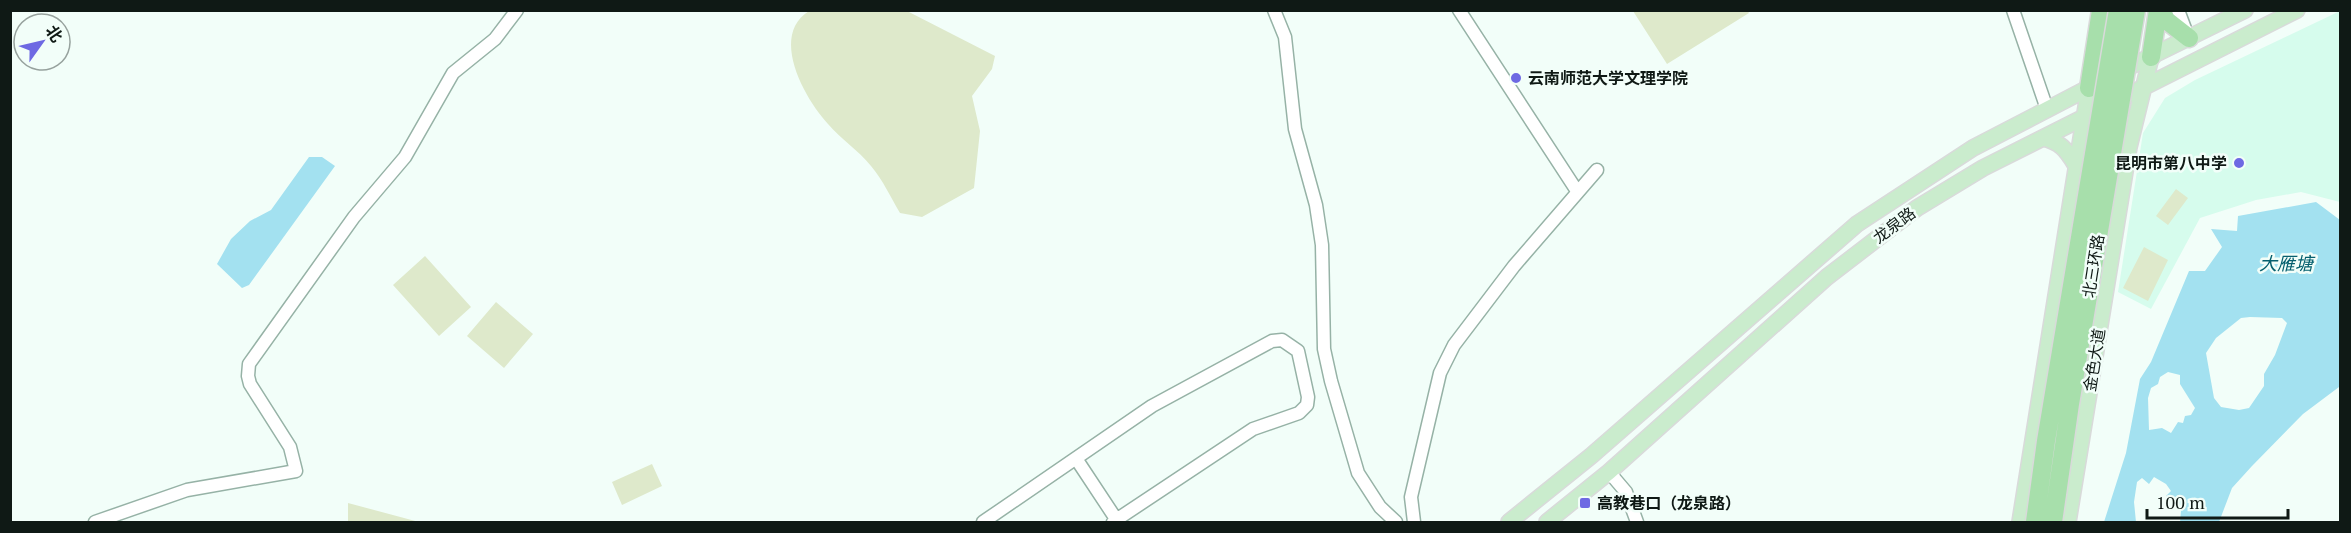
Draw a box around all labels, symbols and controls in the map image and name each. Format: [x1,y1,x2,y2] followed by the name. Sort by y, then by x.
[12,12,72,72] north arrow
[41,21,68,46] text: 北
[1528,67,1688,89] place label: 云南师范大学文理学院
[1509,71,1523,85] marker: 云南师范大学文理学院
[2115,152,2227,174] place label: 昆明市第八中学
[2232,156,2246,170] marker: 昆明市第八中学
[1868,202,1920,248] street label: 龙泉路
[2077,233,2109,299] street label: 北三环路
[2259,251,2316,275] water label: 大雁塘
[2078,327,2110,393] street label: 金色大道
[2147,482,2288,520] scale bar
[2156,490,2205,514] text: 100 m
[1597,492,1741,514] place label: 高教巷口（龙泉路）
[1578,496,1592,510] marker: 高教巷口（龙泉路）

